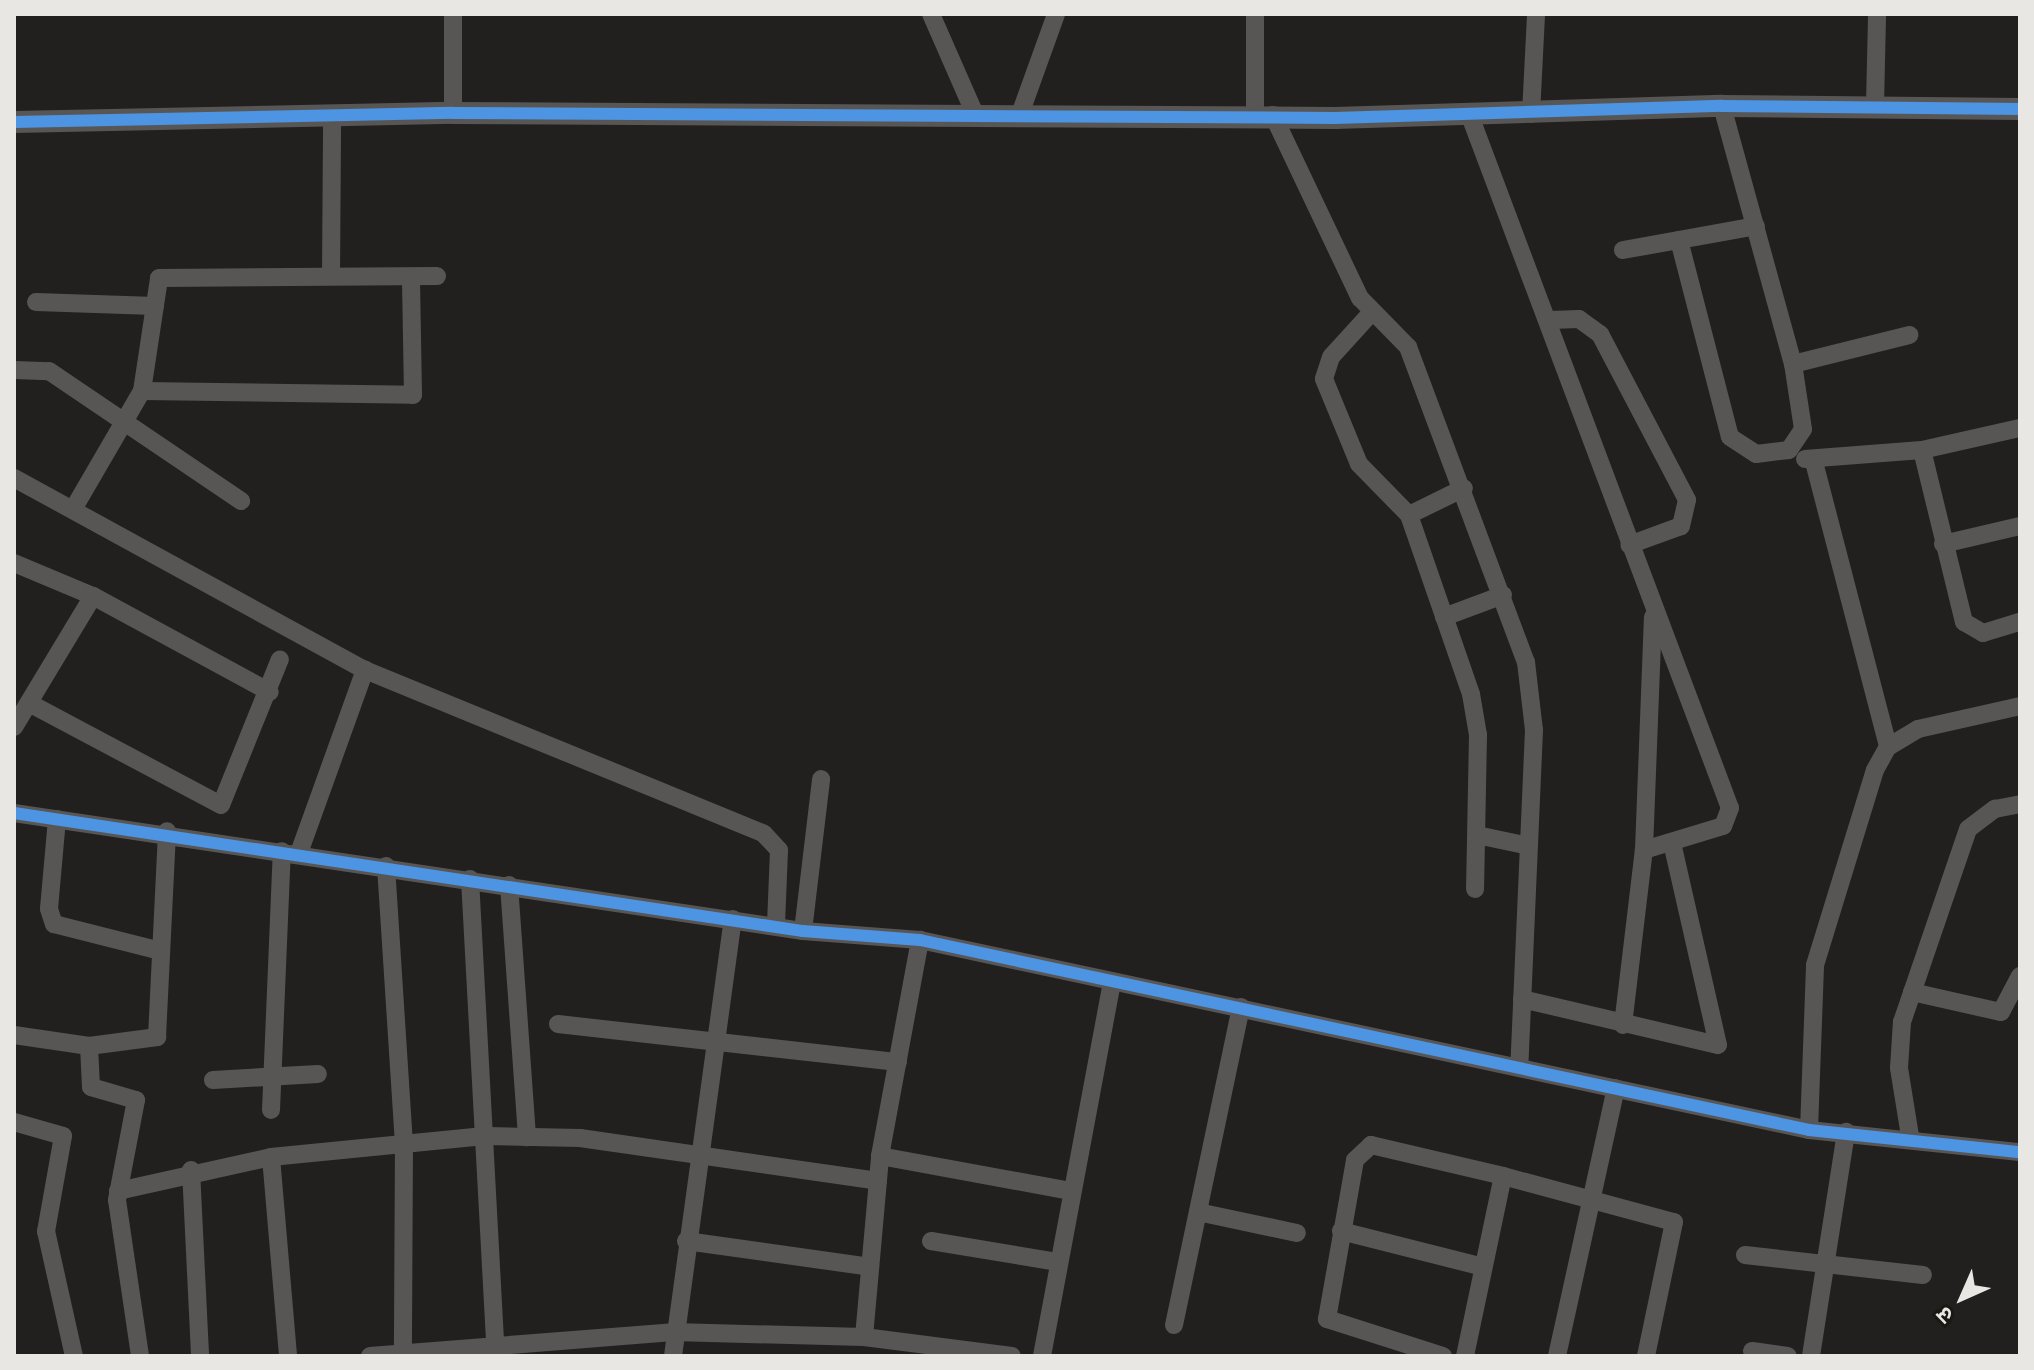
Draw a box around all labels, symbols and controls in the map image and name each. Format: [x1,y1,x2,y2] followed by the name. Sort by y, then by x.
[1922,1258,2002,1338] north arrow
[1931,1301,1959,1329] text: उ

